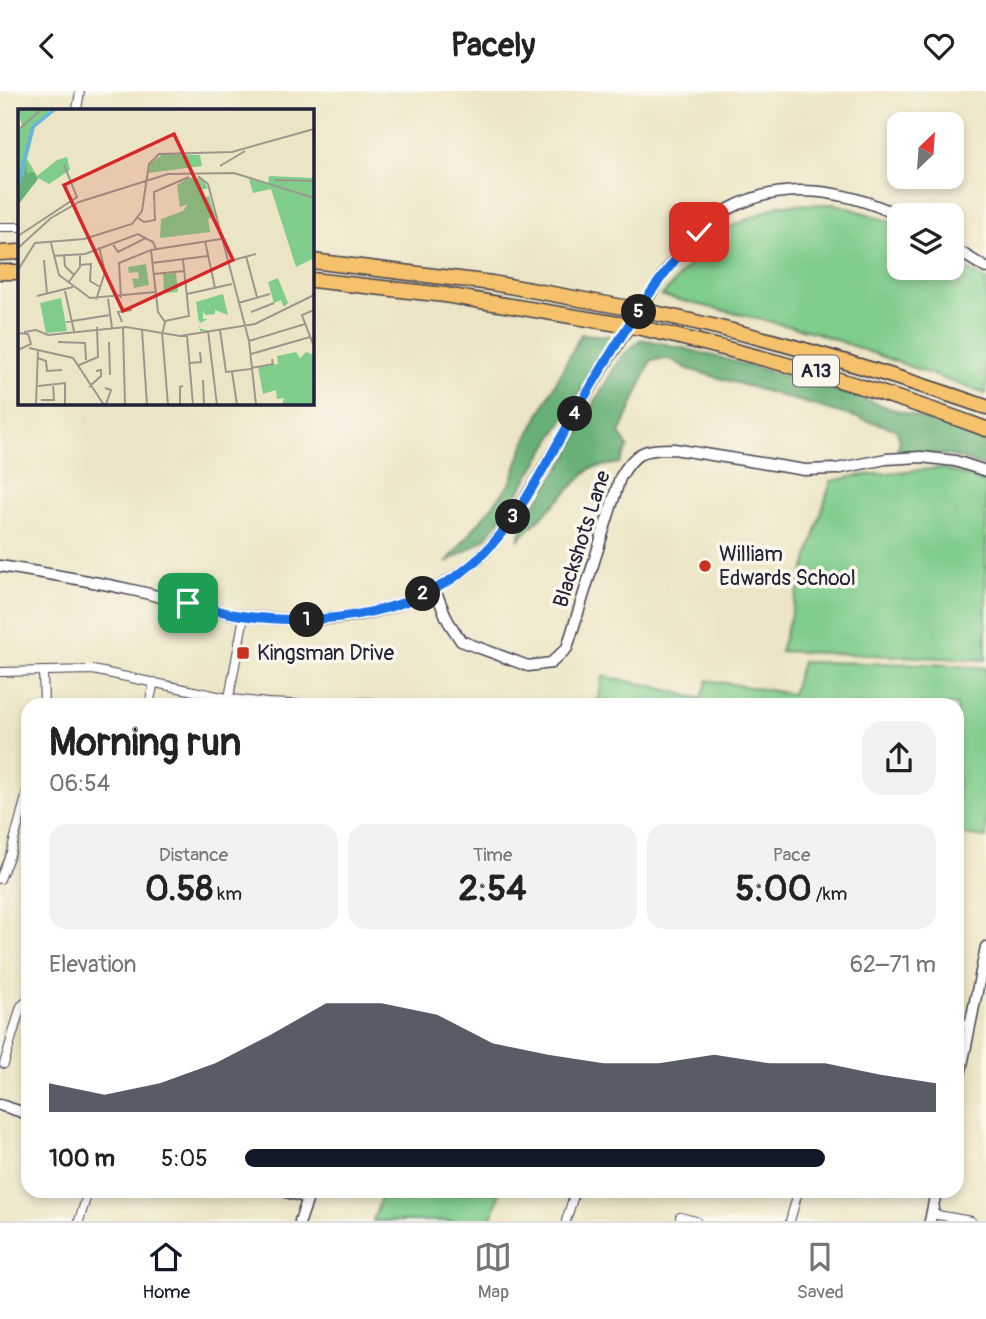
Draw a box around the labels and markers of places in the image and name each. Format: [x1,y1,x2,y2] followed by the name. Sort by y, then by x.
[669,202,729,262] pin
[622,295,656,329] pin: 5
[558,397,592,431] pin: 4
[496,499,530,535] pin: 3
[719,541,856,592] place label: William Edwards School
[697,558,713,574] marker: William Edwards School
[158,573,218,633] pin
[406,577,440,611] pin: 2
[290,603,324,637] pin: 1
[257,640,395,667] place label: Kingsman Drive
[235,645,251,661] marker: Kingsman Drive

